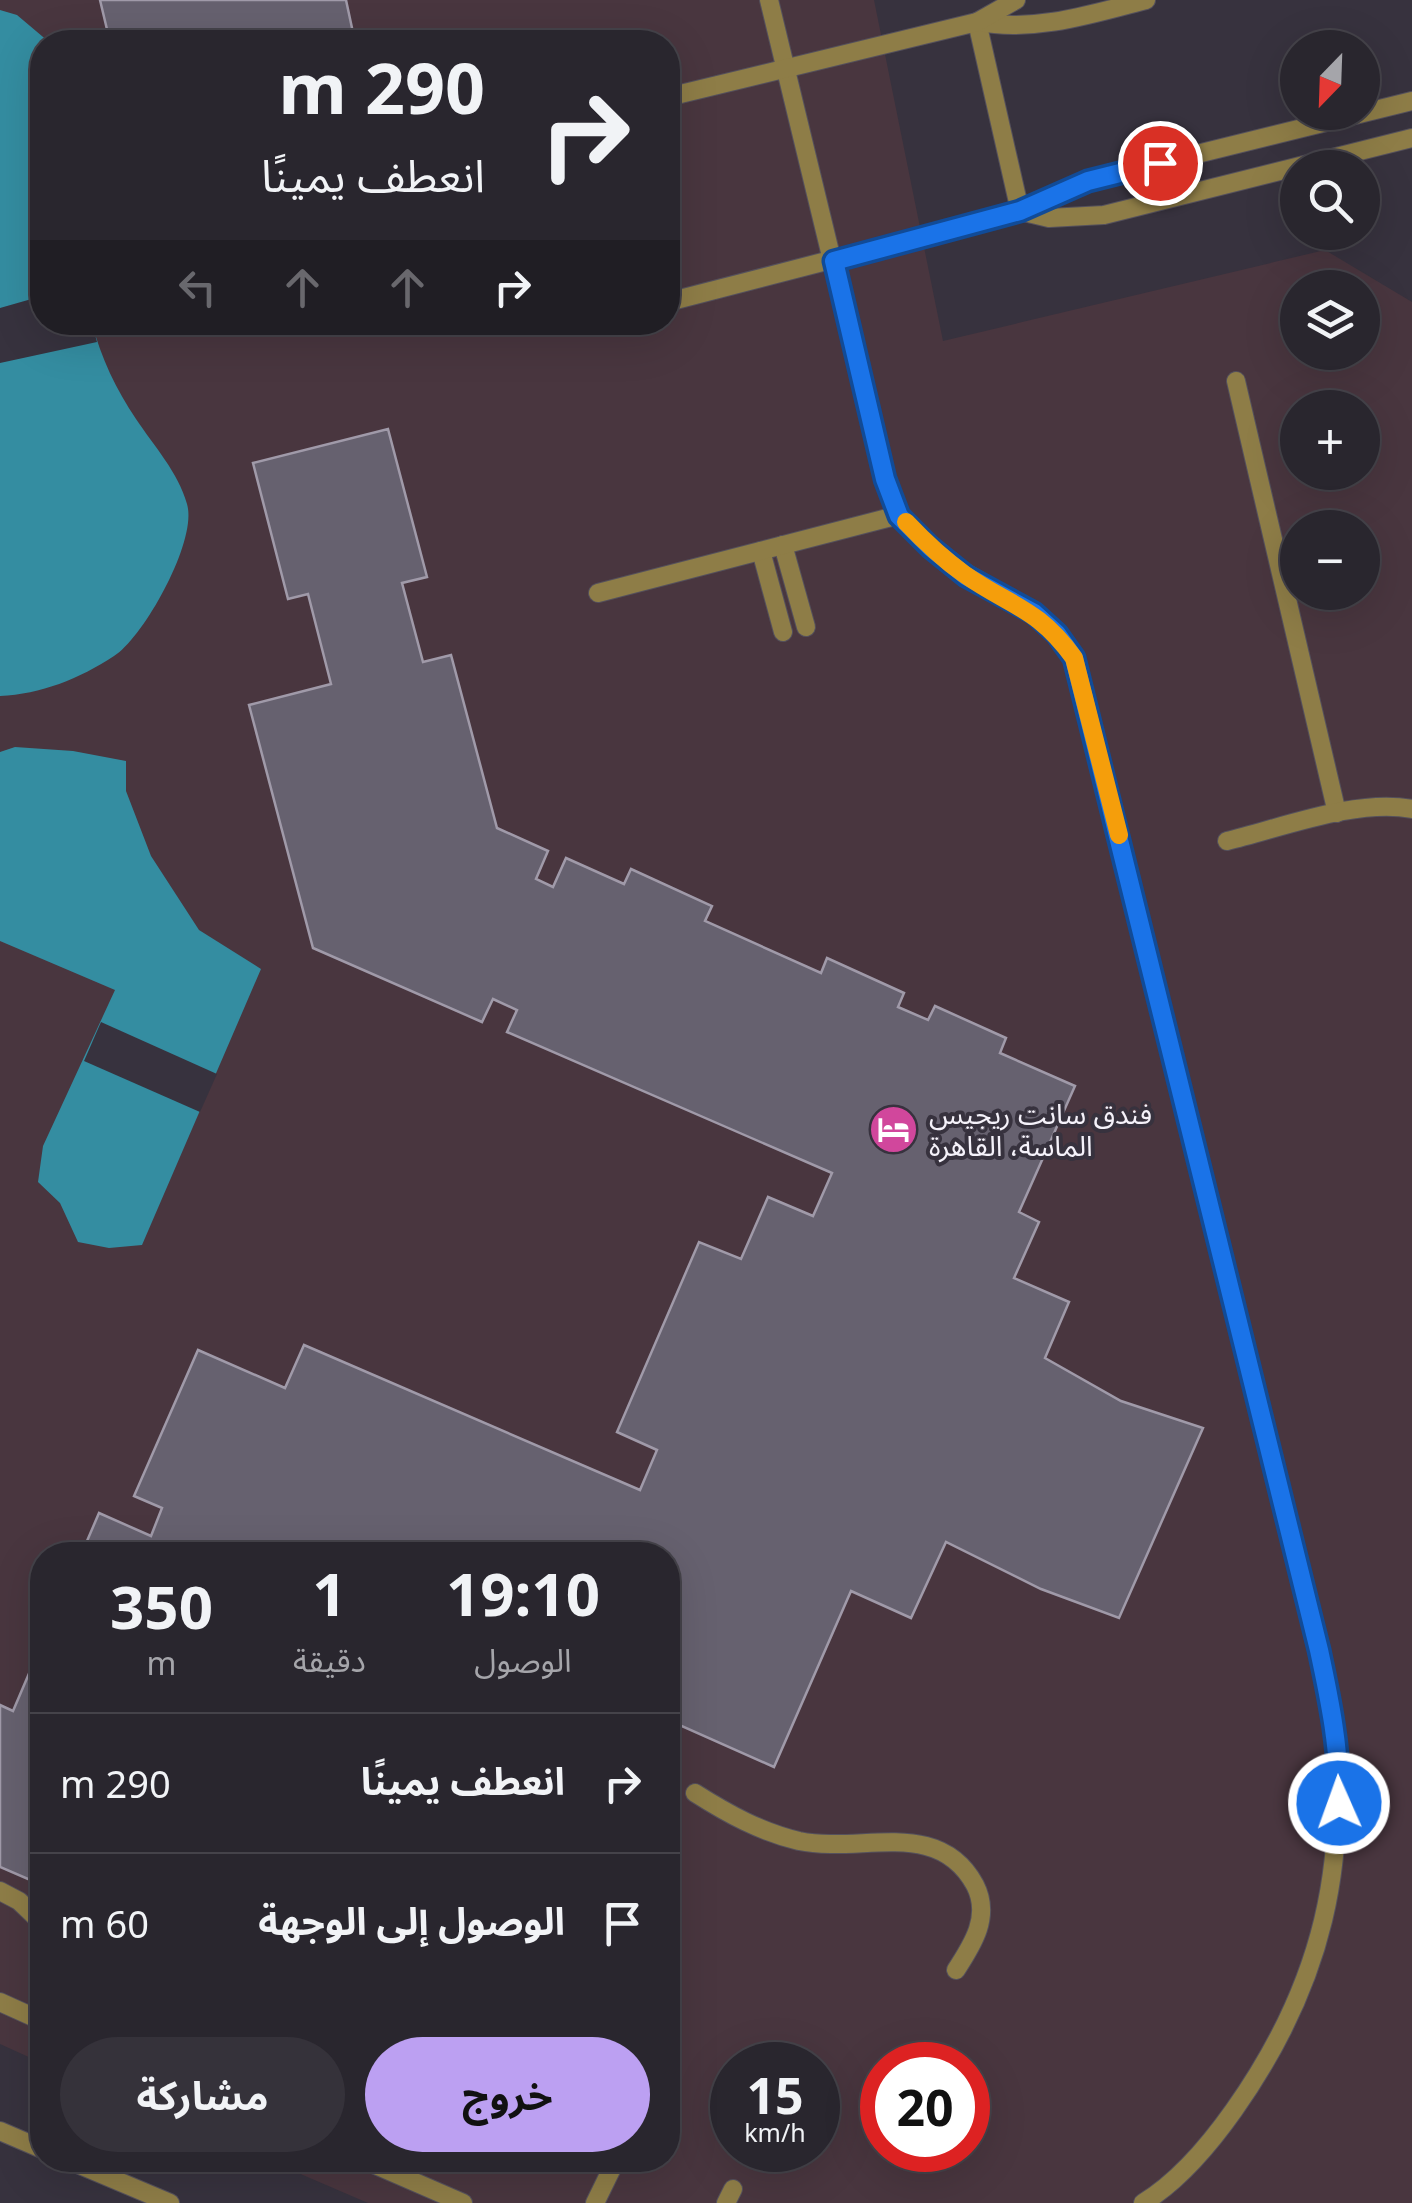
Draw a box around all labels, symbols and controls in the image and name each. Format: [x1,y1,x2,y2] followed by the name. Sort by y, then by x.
[1280,30,1380,130] north arrow
[1280,30,1380,610] map controls
[278,39,485,135] text: 290 m
[520,70,650,200] icon: right
[1118,121,1203,206] pin
[1133,136,1188,191] icon: arrive
[261,144,485,205] text: انعطف يمينًا
[1280,150,1380,250] button: search
[170,260,225,315] icon: left
[275,260,330,315] icon: ahead
[380,260,435,315] icon: ahead
[485,260,540,315] icon: right
[1280,270,1380,370] button: layers
[1280,390,1380,490] button: +
[1280,510,1380,610] button: −
[929,1094,1152,1164] place label: فندق سانت ريجيس الماسة، القاهرة
[868,1104,920,1156] hotel icon: فندق سانت ريجيس الماسة، القاهرة
[312,1552,347,1634] text: 1
[446,1552,600,1634] text: 19:10
[110,1565,213,1647] text: 350
[293,1638,366,1681] text: دقيقة
[474,1638,572,1681] text: الوصول
[147,1641,176,1684] text: m
[1287,1751,1391,1855] position arrow
[361,1754,565,1806] text: انعطف يمينًا
[595,1756,650,1811] icon: right
[60,1757,171,1809] text: 290 m
[258,1894,565,1946] text: الوصول إلى الوجهة
[595,1896,650,1951] icon: arrive
[60,1897,149,1949] text: 60 m
[60,2037,345,2152] button: مشاركة
[365,2037,650,2152] button: خروج
[860,2042,990,2172] speed limit sign: 20
[746,2061,804,2129] text: 15
[744,2115,806,2149] text: km/h

